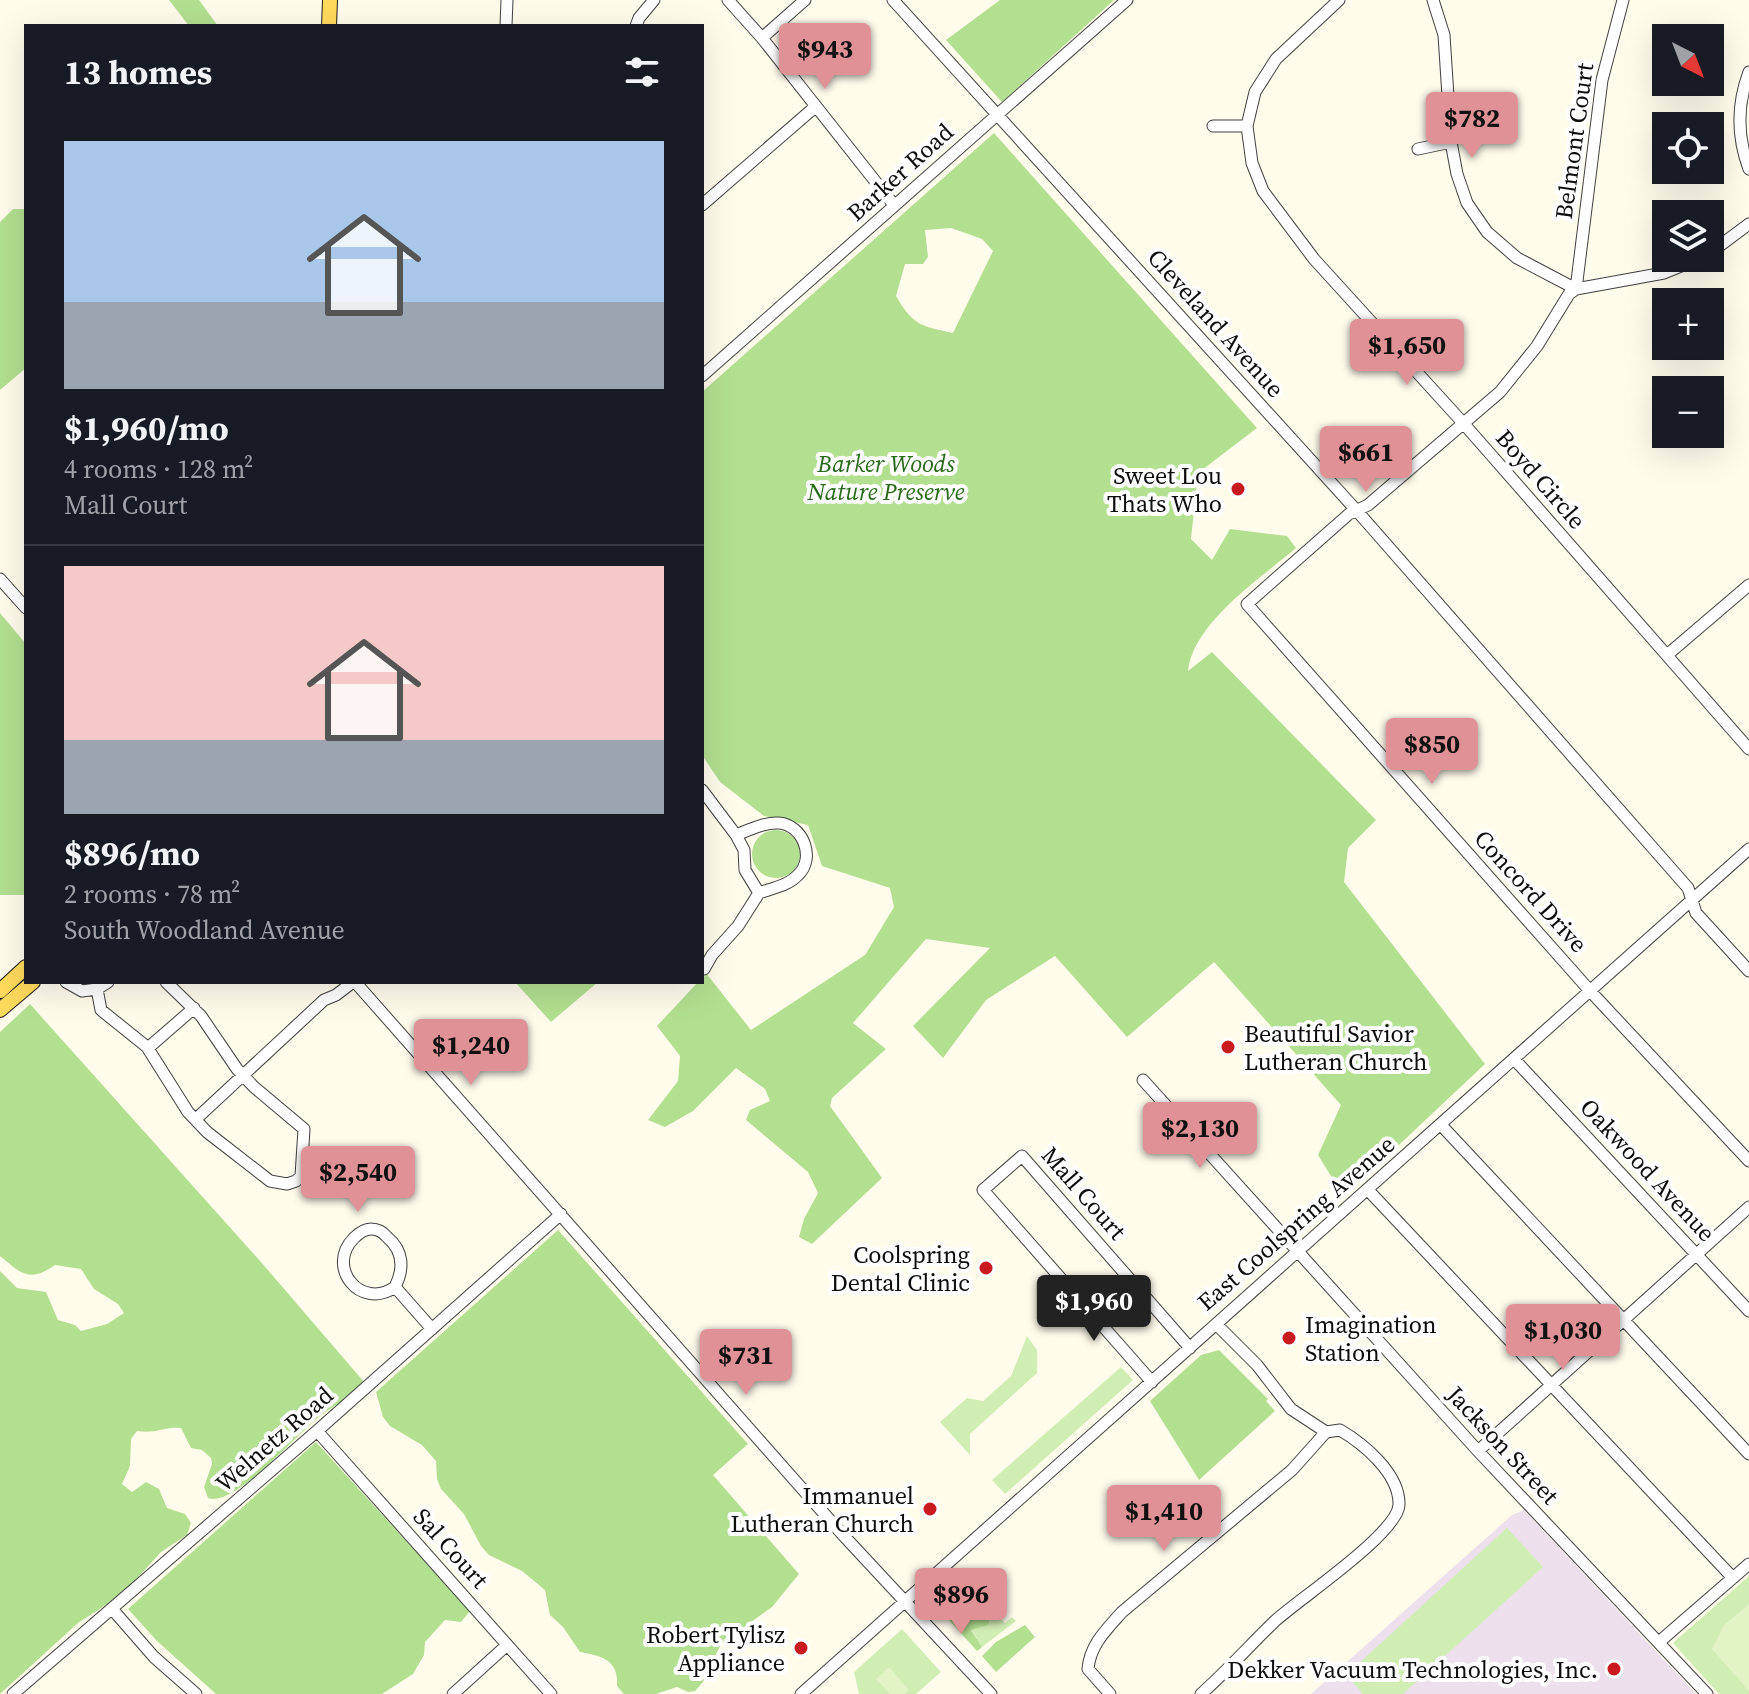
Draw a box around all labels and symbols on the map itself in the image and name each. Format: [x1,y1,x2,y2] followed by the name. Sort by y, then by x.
[778,23,872,91] pin: $943
[1652,24,1724,96] north arrow
[1547,61,1601,221] street label: Belmont Court
[1425,92,1519,160] pin: $782
[840,115,960,228] street label: Barker Road
[1140,242,1292,404] street label: Cleveland Avenue
[1342,319,1472,387] pin: $1,650
[1488,422,1594,536] street label: Boyd Circle
[1319,426,1413,494] pin: $661
[806,447,965,508] park label: Barker Woods Nature Preserve
[1107,459,1222,520] place label: Sweet Lou Thats Who
[1229,480,1247,498] marker: Sweet Lou Thats Who
[1385,718,1479,786] pin: $850
[1467,822,1595,960] street label: Concord Drive
[1244,1017,1428,1078] place label: Beautiful Savior Lutheran Church
[406,1019,536,1087] pin: $1,240
[1219,1038,1237,1056] marker: Beautiful Savior Lutheran Church
[1573,1091,1723,1249] street label: Oakwood Avenue
[1135,1102,1265,1170] pin: $2,130
[1190,1128,1402,1318] street label: East Coolspring Avenue
[1034,1139,1134,1247] street label: Mall Court
[293,1146,423,1214] pin: $2,540
[831,1238,970,1299] place label: Coolspring Dental Clinic
[977,1259,995,1277] marker: Coolspring Dental Clinic
[1029,1275,1159,1343] pin: $1,960
[1498,1304,1628,1372] pin: $1,030
[1305,1308,1437,1369] place label: Imagination Station
[699,1329,793,1397] pin: $731
[1280,1329,1298,1347] marker: Imagination Station
[208,1378,340,1499] street label: Welnetz Road
[1439,1378,1567,1511] street label: Jackson Street
[730,1479,914,1540] place label: Immanuel Lutheran Church
[1099,1485,1229,1553] pin: $1,410
[921,1500,939,1518] marker: Immanuel Lutheran Church
[406,1501,496,1595] street label: Sal Court
[914,1568,1008,1636] pin: $896
[646,1618,785,1679] place label: Robert Tylisz Appliance
[792,1639,810,1657] marker: Robert Tylisz Appliance
[1227,1653,1598,1686] place label: Dekker Vacuum Technologies, Inc.
[1605,1660,1623,1678] marker: Dekker Vacuum Technologies, Inc.

